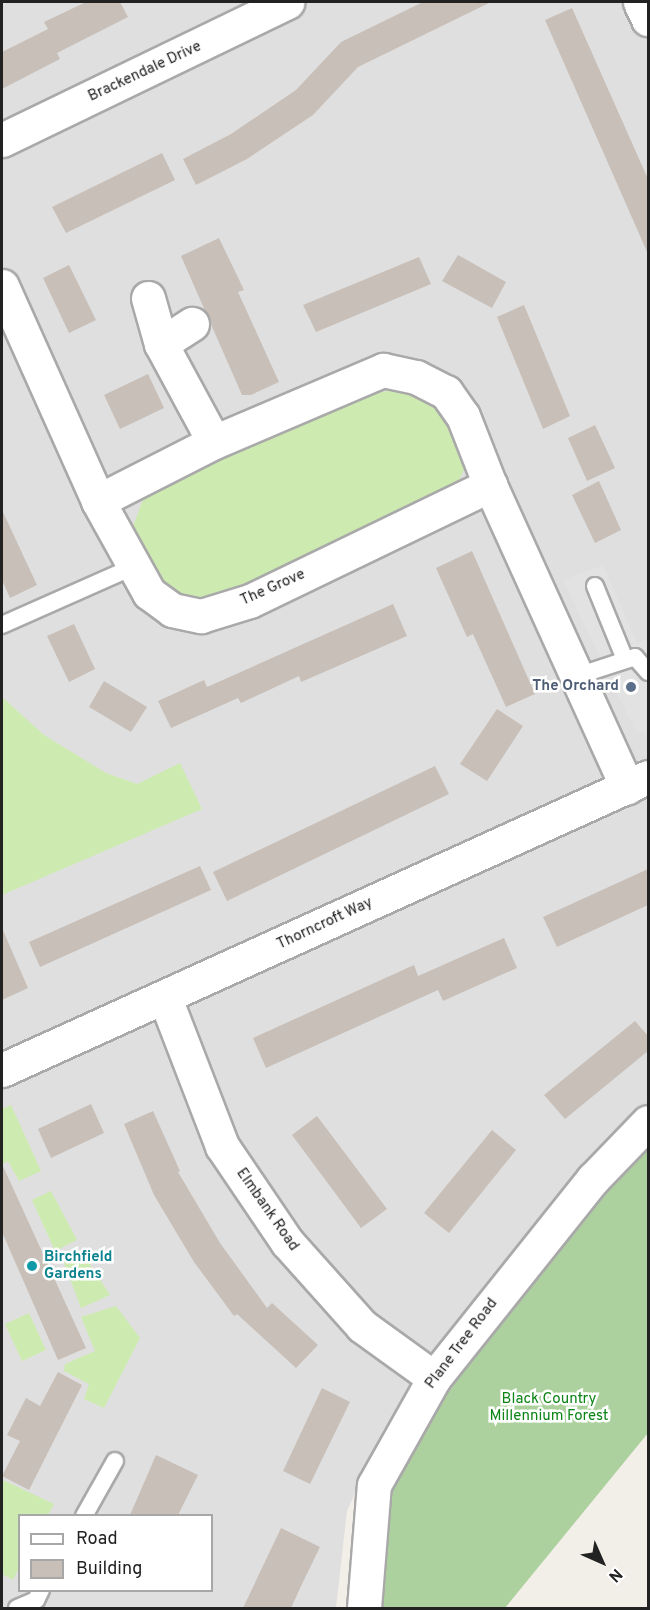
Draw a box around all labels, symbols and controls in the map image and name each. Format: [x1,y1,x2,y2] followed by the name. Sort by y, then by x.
[86,38,204,106] street label: Brackendale Drive
[238,566,308,610] street label: The Grove
[532,678,619,696] place label: The Orchard
[624,680,638,694] marker: The Orchard
[274,894,376,954] street label: Thorncroft Way
[232,1165,302,1255] street label: Elmbank Road
[44,1248,113,1283] place label: Birchfield Gardens
[25,1259,39,1273] marker: Birchfield Gardens
[422,1295,502,1393] street label: Plane Tree Road
[489,1390,609,1425] park label: Black Country Millennium Forest
[18,1514,213,1592] legend
[76,1528,118,1551] text: Road
[572,1532,632,1592] north arrow
[76,1558,142,1581] text: Building
[604,1564,626,1586] text: N

